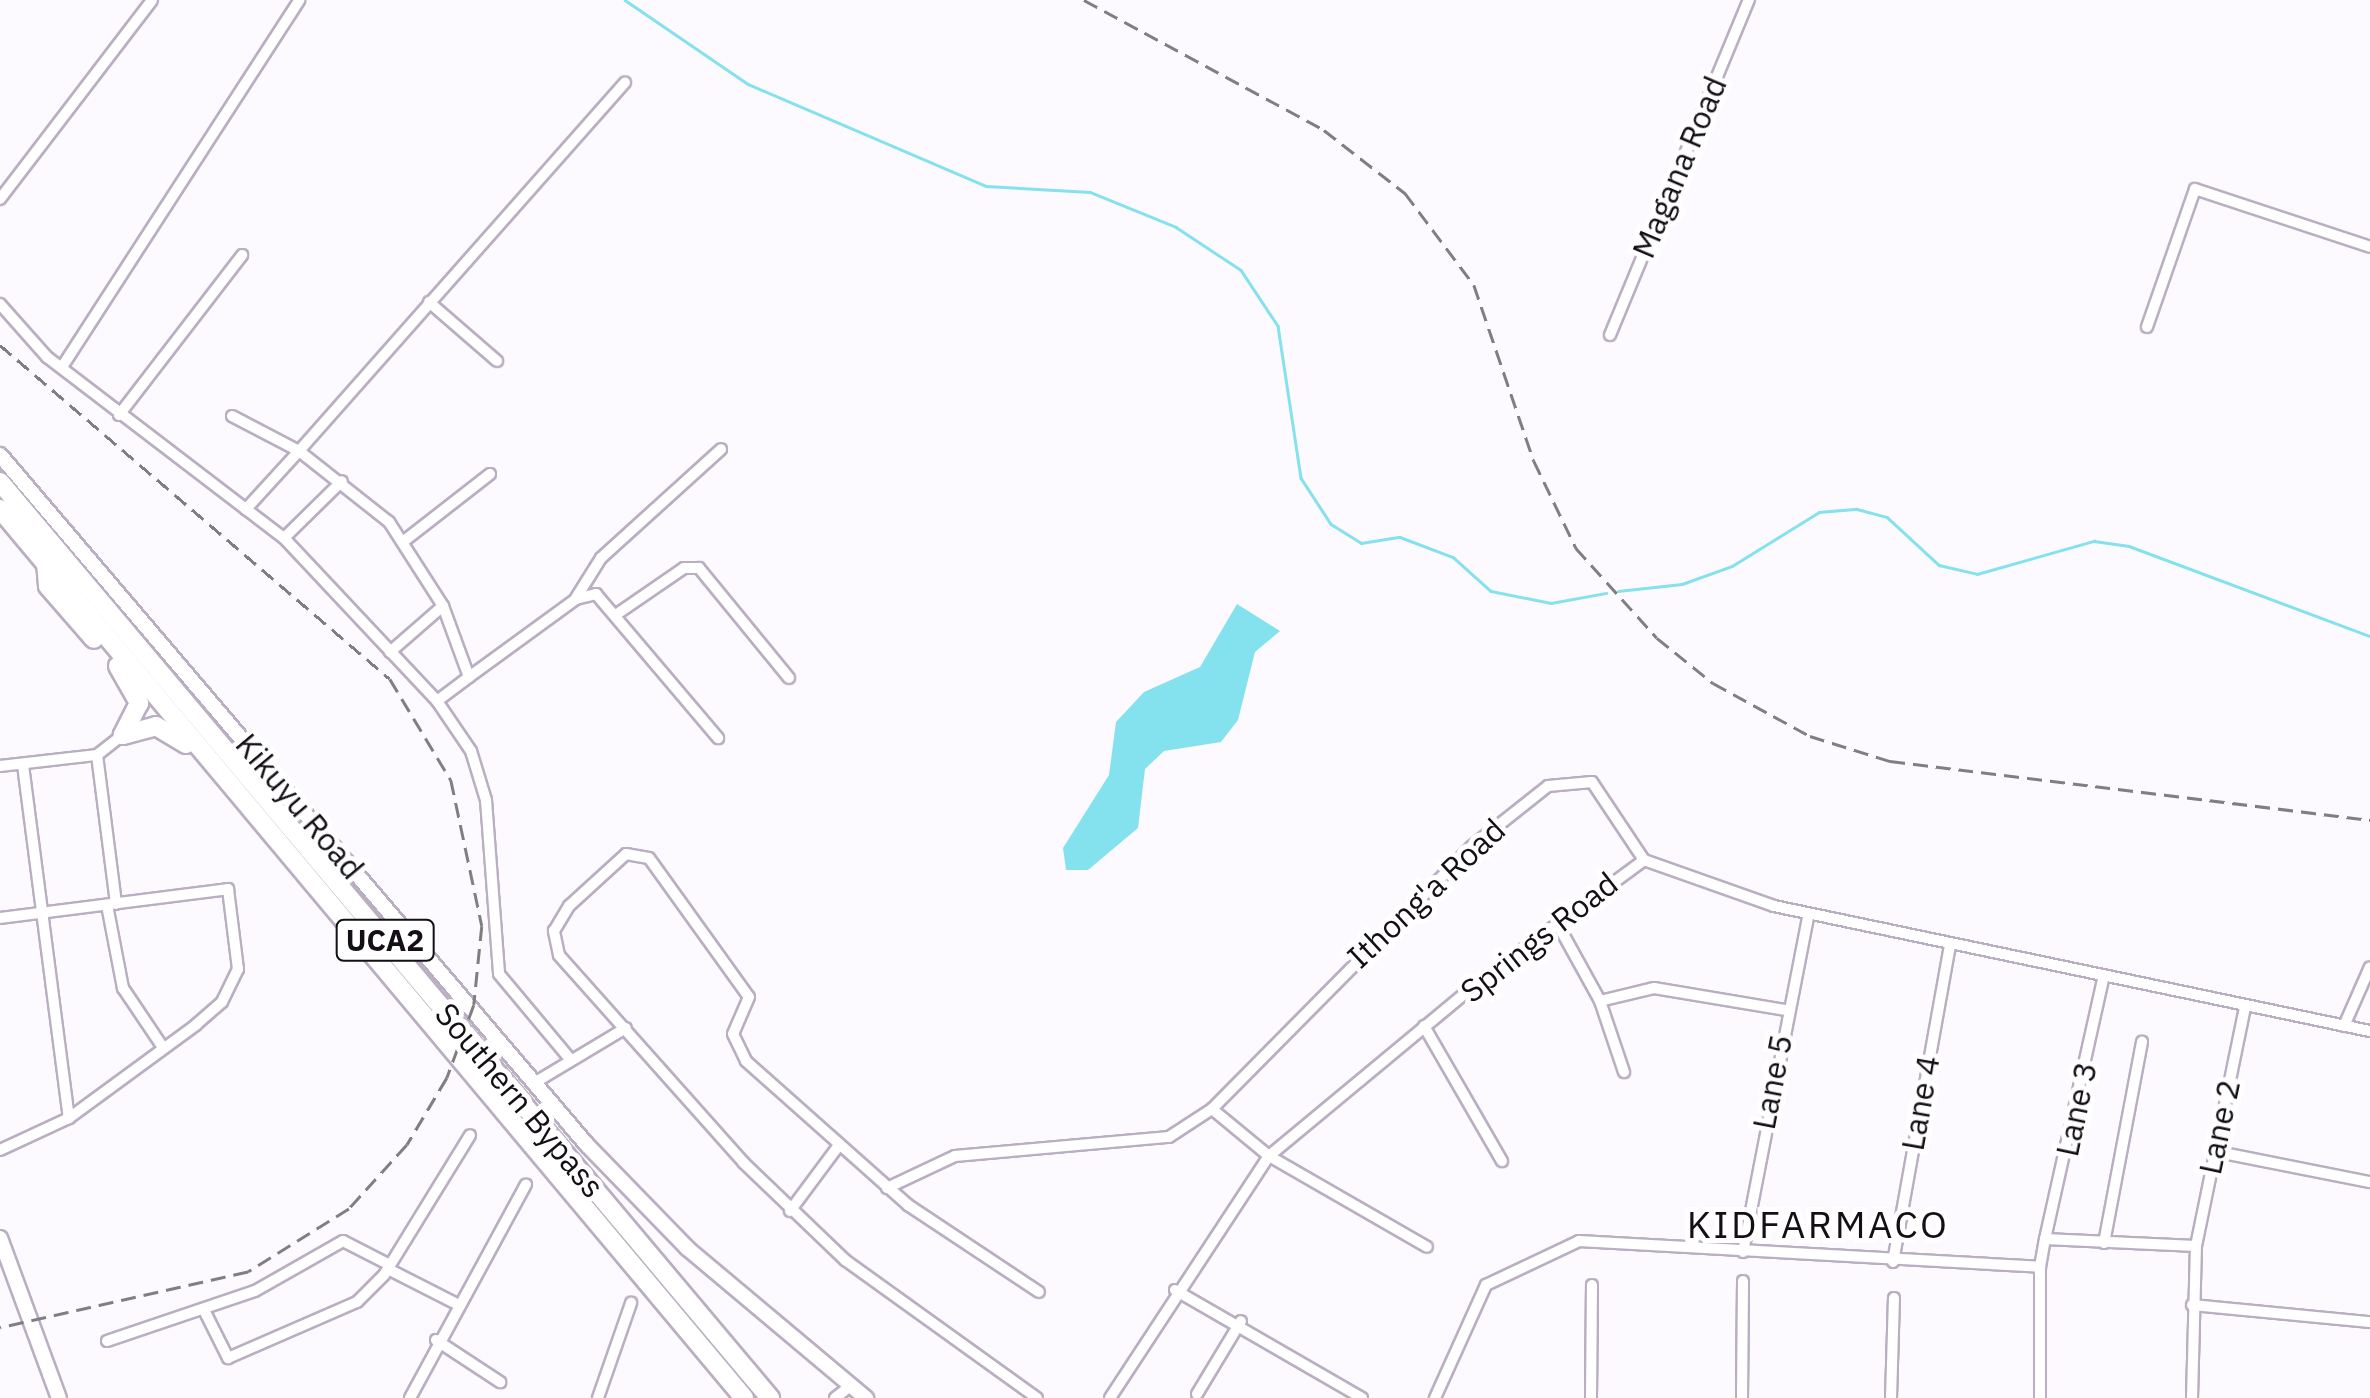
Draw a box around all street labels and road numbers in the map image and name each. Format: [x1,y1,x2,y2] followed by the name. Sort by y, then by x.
[1624,71,1734,263] street label: Magana Road
[228,725,372,887] street label: Kikuyu Road
[1339,810,1513,976] street label: Ithong'a Road
[1453,864,1625,1010] street label: Springs Road
[335,915,435,965] road number: UCA2
[427,995,613,1205] street label: Southern Bypass
[1744,1031,1800,1133] street label: Lane 5
[1893,1053,1947,1153] street label: Lane 4
[2047,1058,2105,1160] street label: Lane 3
[2190,1076,2248,1178] street label: Lane 2

